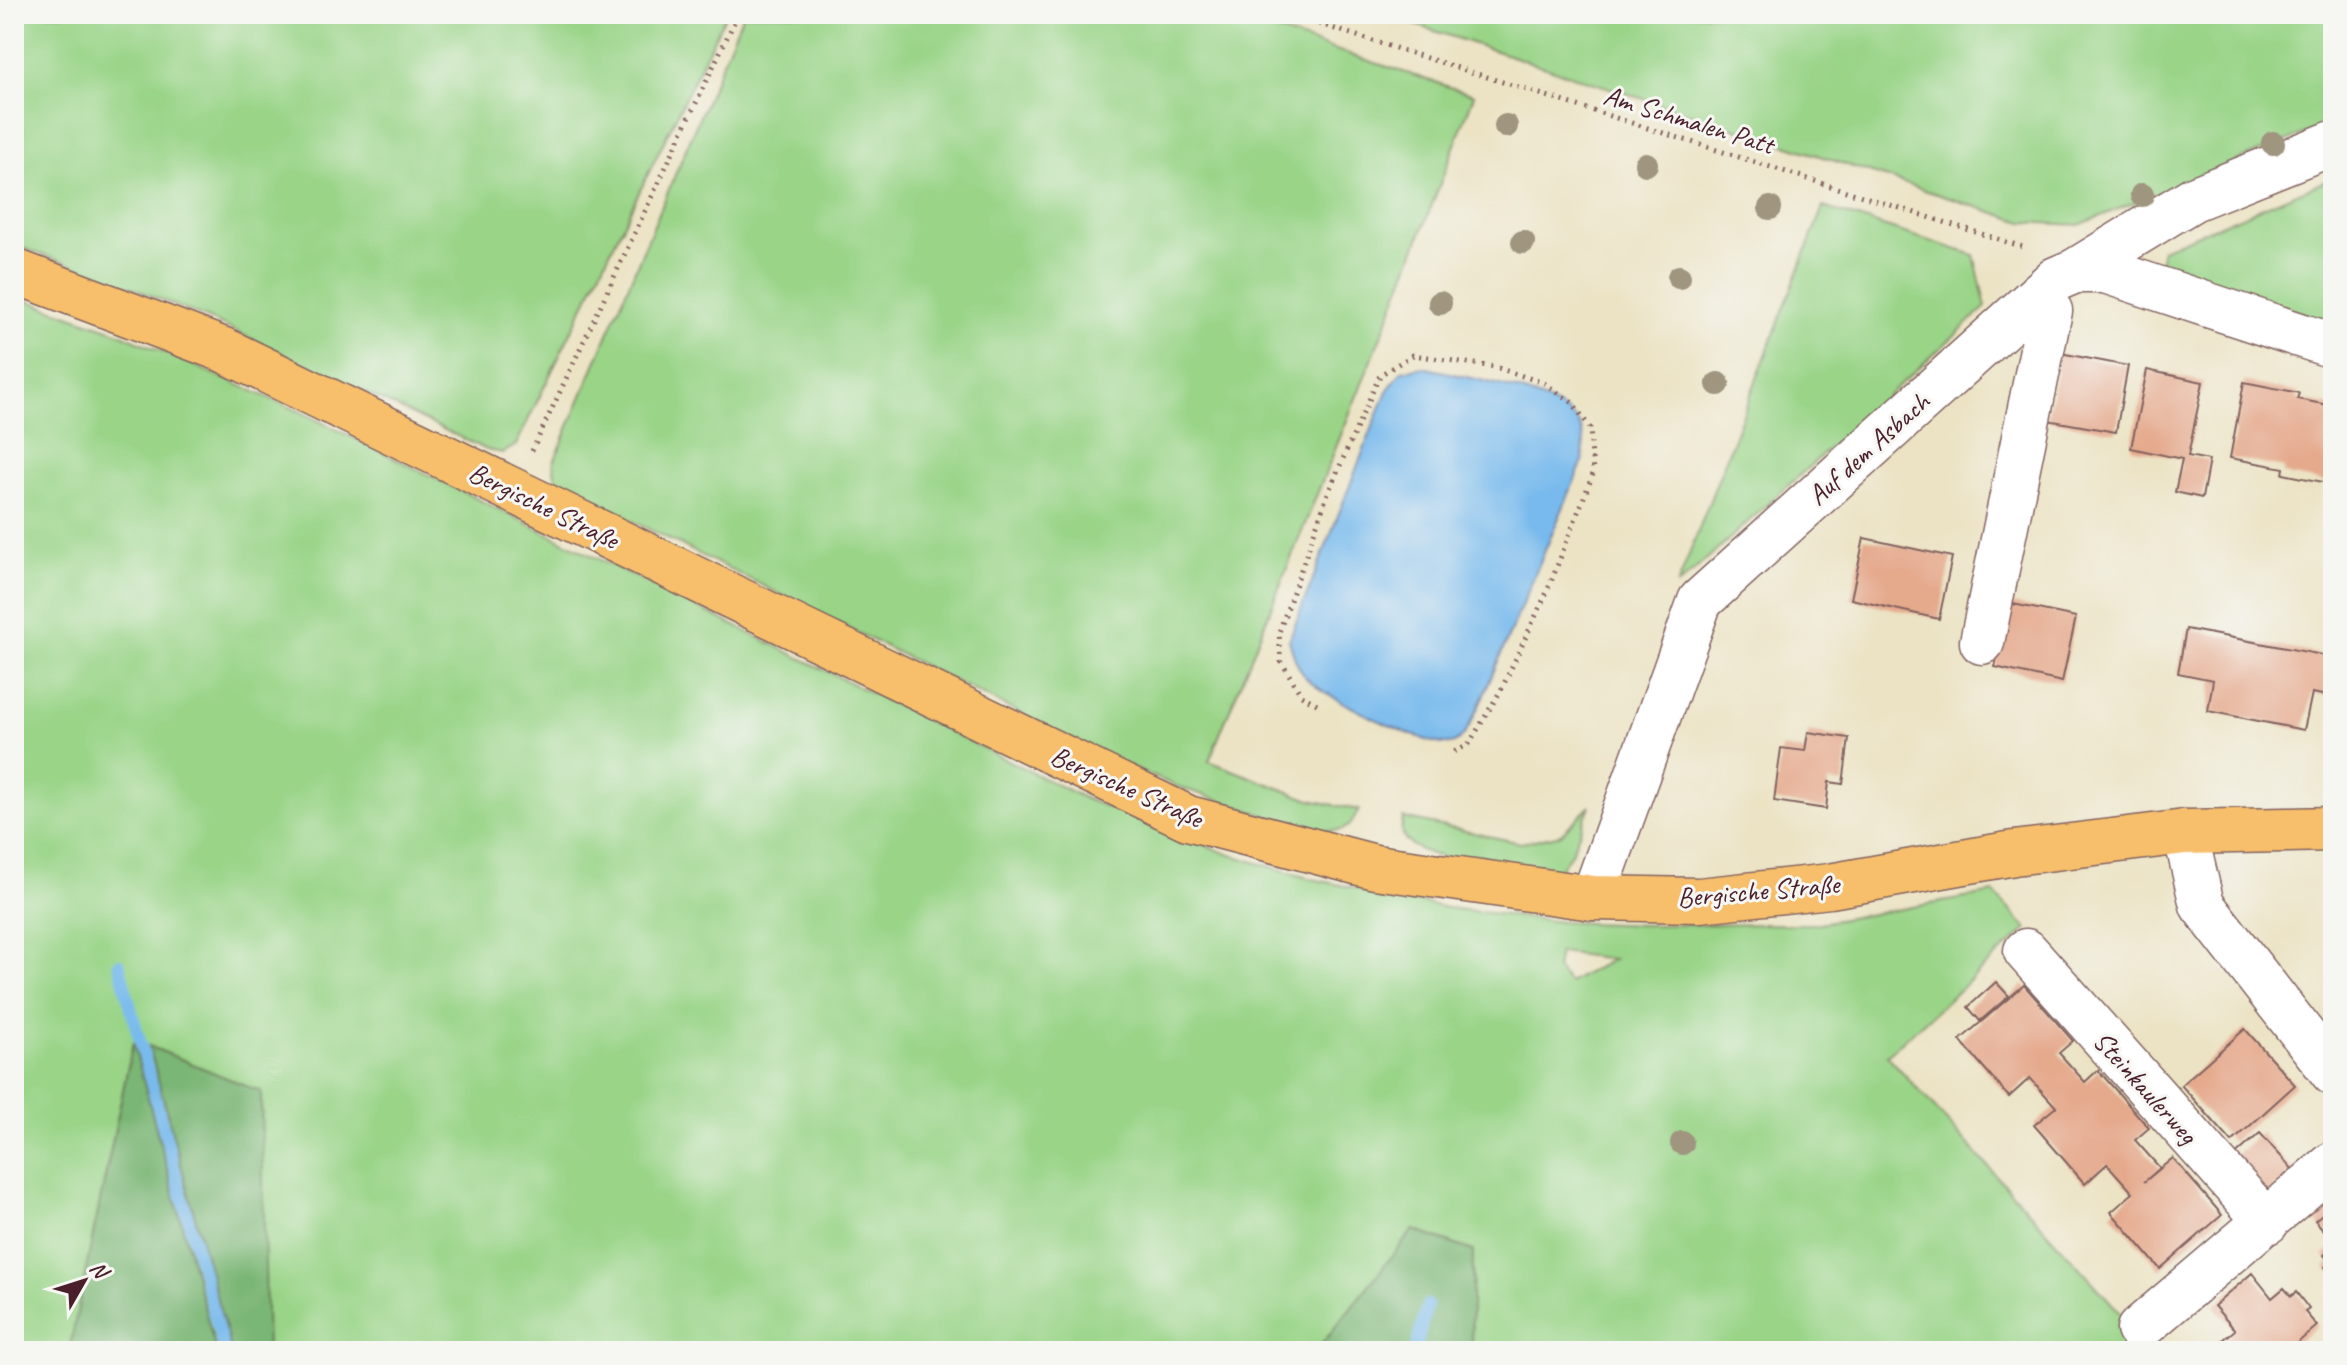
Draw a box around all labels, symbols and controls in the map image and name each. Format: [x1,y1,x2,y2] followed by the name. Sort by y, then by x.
[1600,77,1781,163] street label: Am Schmalen Patt
[1800,383,1938,512] street label: Auf dem Asbach
[463,454,626,558] street label: Bergische Straße
[1046,737,1210,836] street label: Bergische Straße
[1676,866,1842,915] street label: Bergische Straße
[2086,1024,2206,1152] street label: Steinkaulerweg
[44,1241,124,1321] north arrow
[84,1255,116,1286] text: N

